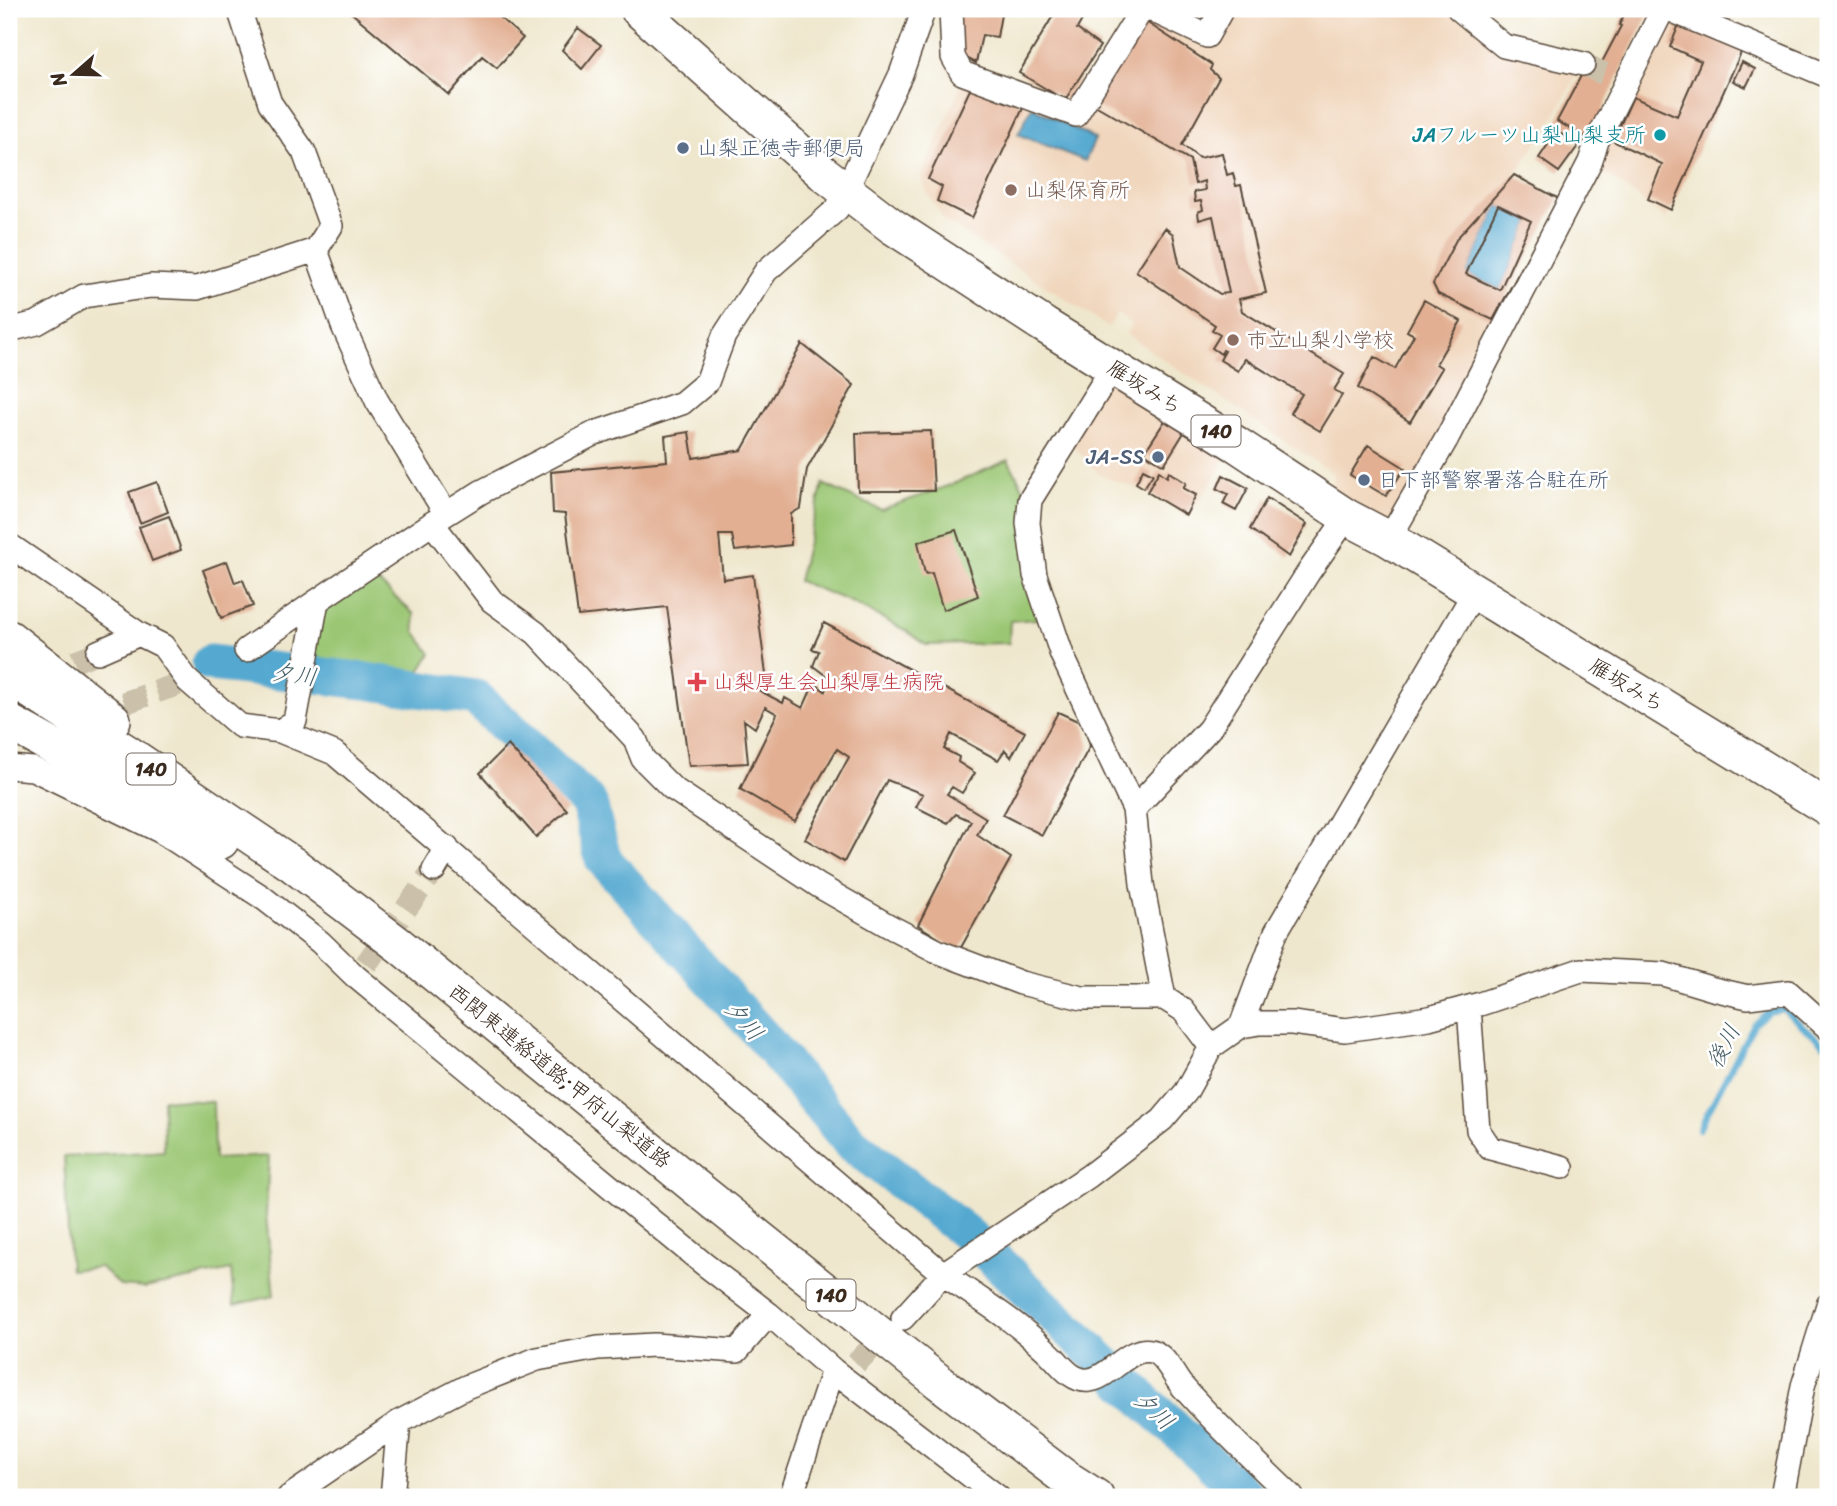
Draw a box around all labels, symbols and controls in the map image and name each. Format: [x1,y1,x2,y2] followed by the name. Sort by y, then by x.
[38,38,108,108] north arrow
[40,67,77,92] text: N
[1412,116,1646,154] place label: JAフルーツ山梨山梨支所
[1652,127,1668,143] marker: JAフルーツ山梨山梨支所
[697,129,865,167] place label: 山梨正徳寺郵便局
[675,140,691,156] marker: 山梨正徳寺郵便局
[1025,171,1130,209] place label: 山梨保育所
[1003,182,1019,198] marker: 山梨保育所
[1247,321,1394,359] place label: 市立山梨小学校
[1225,332,1241,348] marker: 市立山梨小学校
[1100,349,1190,425] street label: 雁坂みち
[1192,416,1240,446] road number: 140
[1085,438,1144,476] place label: JA-SS
[1150,449,1166,465] marker: JA-SS
[1378,461,1609,499] place label: 日下部警察署落合駐在所
[1356,472,1372,488] marker: 日下部警察署落合駐在所
[1582,647,1672,723] street label: 雁坂みち
[268,651,320,698] water label: 夕川
[713,663,944,701] place label: 山梨厚生会山梨厚生病院
[687,672,707,692] marker: 山梨厚生会山梨厚生病院
[127,754,176,784] road number: 140
[439,973,681,1179] street label: 西関東連絡道路;甲府山梨道路
[713,990,774,1051] water label: 夕川
[1695,1016,1752,1076] water label: 後川
[806,1280,856,1310] road number: 140
[1123,1380,1184,1441] water label: 夕川

